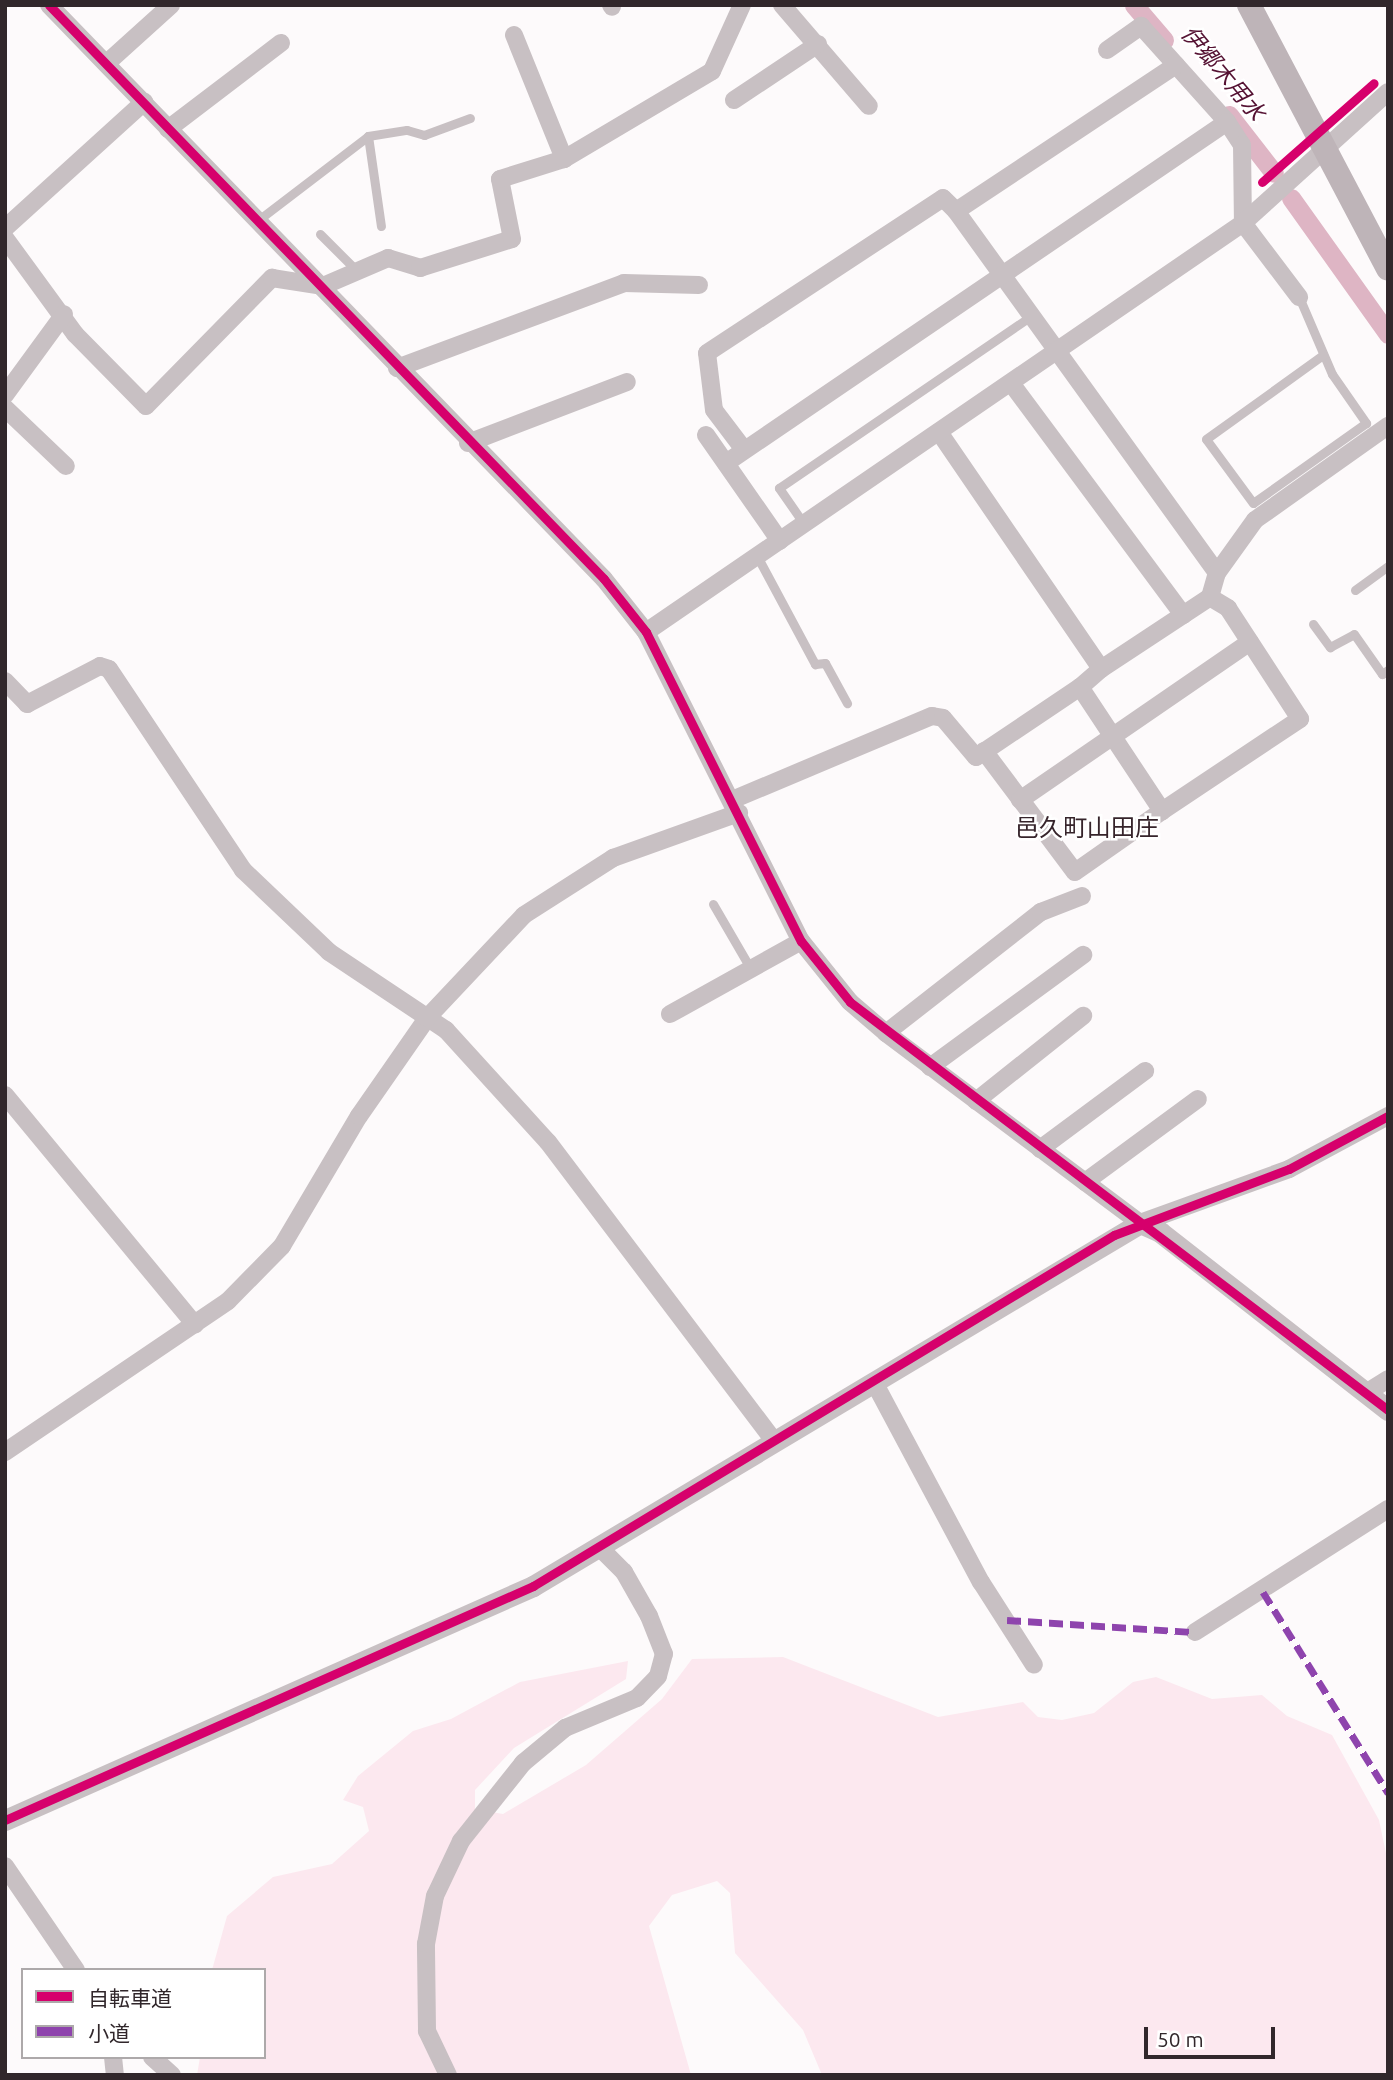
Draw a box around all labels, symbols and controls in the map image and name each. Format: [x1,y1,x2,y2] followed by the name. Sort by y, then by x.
[1175,20,1271,126] water label: 伊郷木用水
[1015,814,1159,842] district label: 邑久町山田庄
[21,1968,266,2059] legend
[88,1986,172,2010] text: 自転車道
[1148,2014,1279,2058] scale bar
[88,2021,130,2045] text: 小道
[1157,2027,1204,2051] text: 50 m

